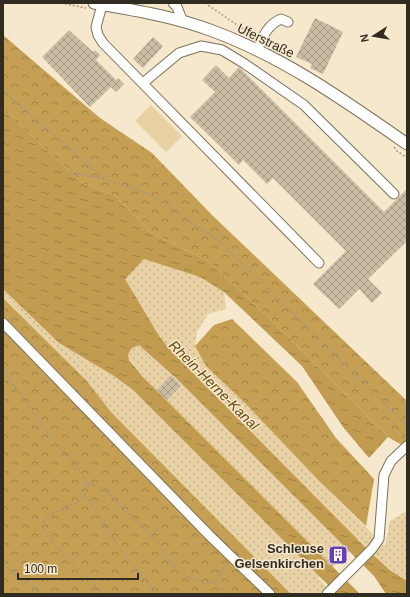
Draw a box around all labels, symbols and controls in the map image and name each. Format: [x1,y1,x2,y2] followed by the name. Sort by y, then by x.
[354,16,394,56] north arrow
[235,20,297,61] street label: Uferstraße
[358,33,371,43] text: N
[166,337,263,434] water label: Rhein-Herne-Kanal
[234,541,324,571] place label: Schleuse Gelsenkirchen
[327,544,349,566] building icon: Schleuse Gelsenkirchen
[18,555,138,581] scale bar
[24,562,57,576] text: 100 m

